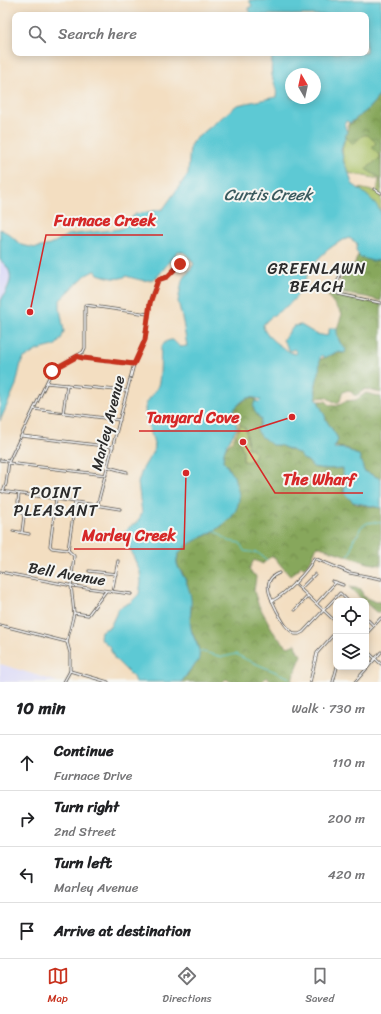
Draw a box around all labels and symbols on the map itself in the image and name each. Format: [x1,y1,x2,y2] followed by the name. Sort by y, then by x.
[285,68,321,104] north arrow
[224,180,315,209] water label: Curtis Creek
[53,206,156,235] text: Furnace Creek
[46,207,163,235] callout: Furnace Creek
[268,254,366,301] district label: GREENLAWN BEACH
[171,255,189,273] route end
[43,362,61,380] route start
[84,372,132,473] street label: Marley Avenue
[139,403,248,431] callout: Tanyard Cove
[146,403,240,432] text: Tanyard Cove
[275,465,363,493] callout: The Wharf
[283,465,358,494] text: The Wharf
[13,478,99,525] district label: POINT PLEASANT
[74,521,184,549] callout: Marley Creek
[81,521,176,550] text: Marley Creek
[26,554,108,594] street label: Bell Avenue

